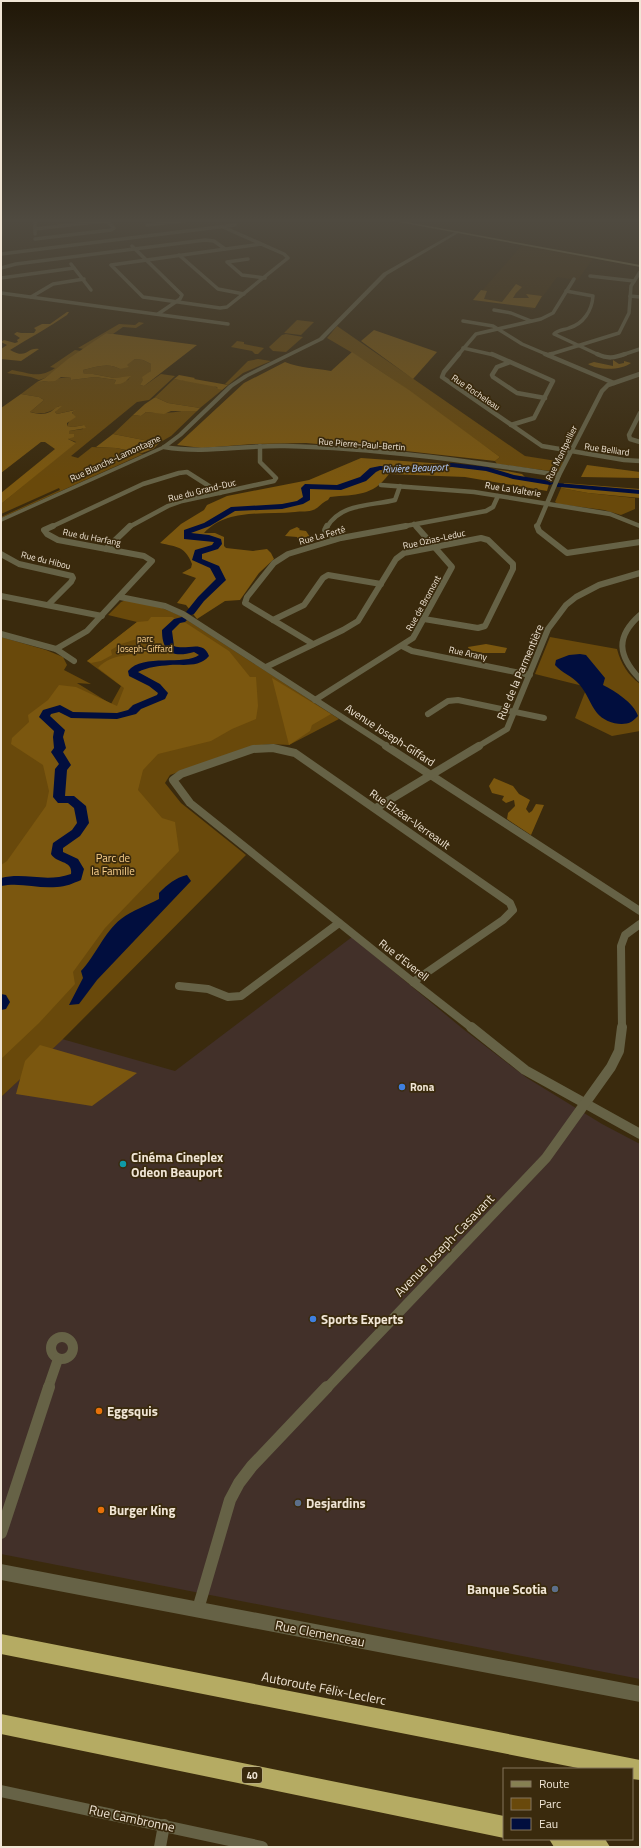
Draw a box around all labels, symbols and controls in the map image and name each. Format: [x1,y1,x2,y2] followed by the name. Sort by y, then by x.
[449,371,503,413] street label: Rue Rocheleau
[542,423,580,483] street label: Rue Montpellier
[68,431,163,485] street label: Rue Blanche-Lamontagne
[318,434,406,454] street label: Rue Pierre-Paul-Bertin
[584,439,631,459] street label: Rue Belliard
[382,459,450,477] water label: Rivière Beauport
[167,475,237,505] street label: Rue du Grand-Duc
[484,478,542,500] street label: Rue La Valterie
[297,522,347,548] street label: Rue La Ferté
[62,525,123,549] street label: Rue du Harfang
[402,526,467,552] street label: Rue Ozias-Leduc
[20,548,72,572] street label: Rue du Hibou
[402,572,444,633] street label: Rue de Bromont
[493,621,548,722] street label: Rue de la Parmentière
[117,632,173,655] park label: parc Joseph-Giffard
[448,643,489,664] street label: Rue Arany
[342,700,438,770] street label: Avenue Joseph-Giffard
[366,785,454,853] street label: Rue Elzéar-Verreault
[91,850,135,879] park label: Parc de la Famille
[376,935,432,985] street label: Rue d'Everell
[410,1079,435,1095] place label: Rona
[397,1082,407,1092] marker: Rona
[131,1147,223,1182] place label: Cinéma Cineplex Odeon Beauport
[118,1159,128,1169] marker: Cinéma Cineplex Odeon Beauport
[389,1189,499,1301] street label: Avenue Joseph-Casavant
[321,1309,403,1329] place label: Sports Experts
[308,1314,318,1324] marker: Sports Experts
[107,1401,158,1421] place label: Eggsquis
[94,1406,104,1416] marker: Eggsquis
[306,1493,366,1513] place label: Desjardins
[293,1498,303,1508] marker: Desjardins
[109,1500,175,1520] place label: Burger King
[96,1505,106,1515] marker: Burger King
[467,1579,547,1599] place label: Banque Scotia
[550,1584,560,1594] marker: Banque Scotia
[273,1615,367,1651] street label: Rue Clemenceau
[260,1666,388,1710] street label: Autoroute Félix-Leclerc
[242,1767,262,1783] road number: 40
[503,1768,633,1840] legend
[539,1774,569,1793] text: Route
[539,1794,561,1813] text: Parc
[87,1799,177,1837] street label: Rue Cambronne
[539,1814,558,1833] text: Eau

